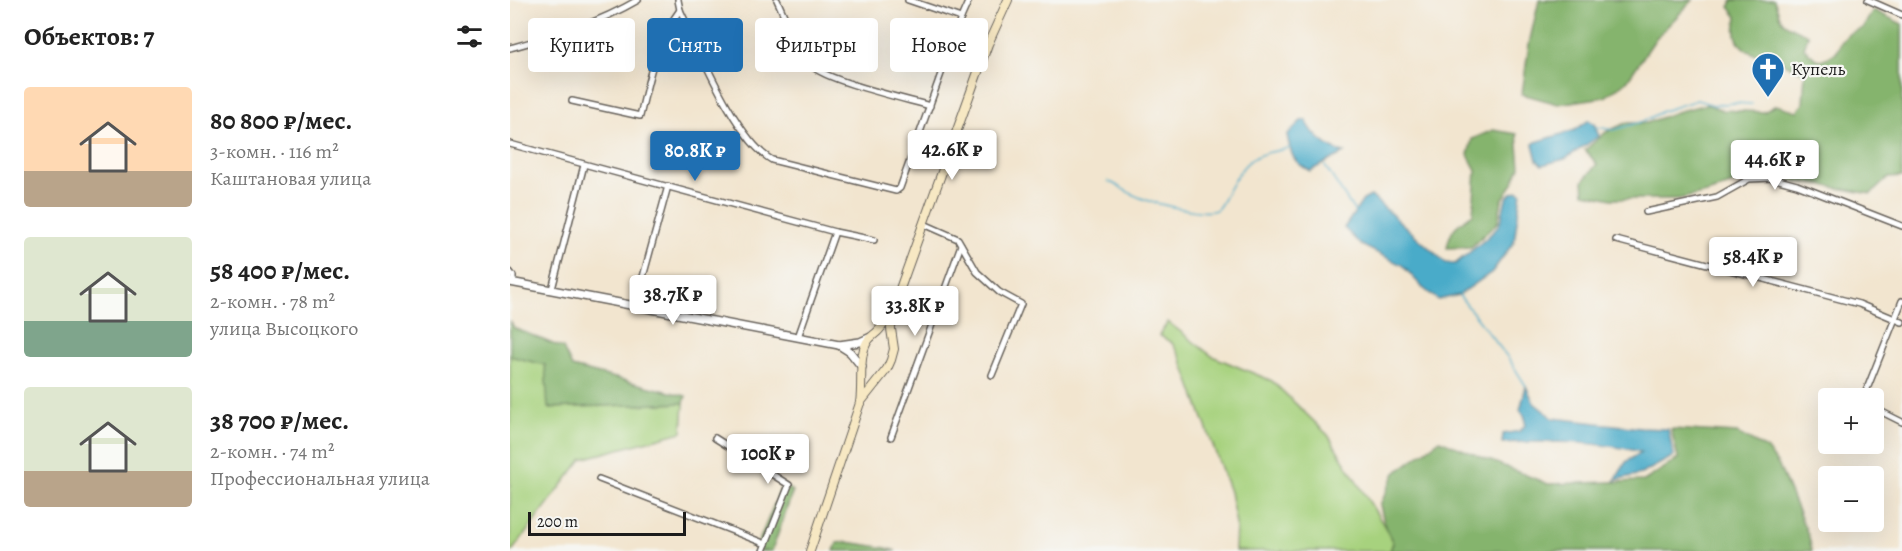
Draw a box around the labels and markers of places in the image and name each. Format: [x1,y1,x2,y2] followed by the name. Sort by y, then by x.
[1750,51,1786,98] church icon: Купель
[1791,57,1845,81] place label: Купель
[897,130,1007,181] pin: 42.6K ₽
[640,131,750,182] pin: 80.8K ₽
[1720,140,1830,191] pin: 44.6K ₽
[1698,237,1808,288] pin: 58.4K ₽
[618,275,728,326] pin: 38.7K ₽
[860,286,970,337] pin: 33.8K ₽
[719,434,817,485] pin: 100K ₽

